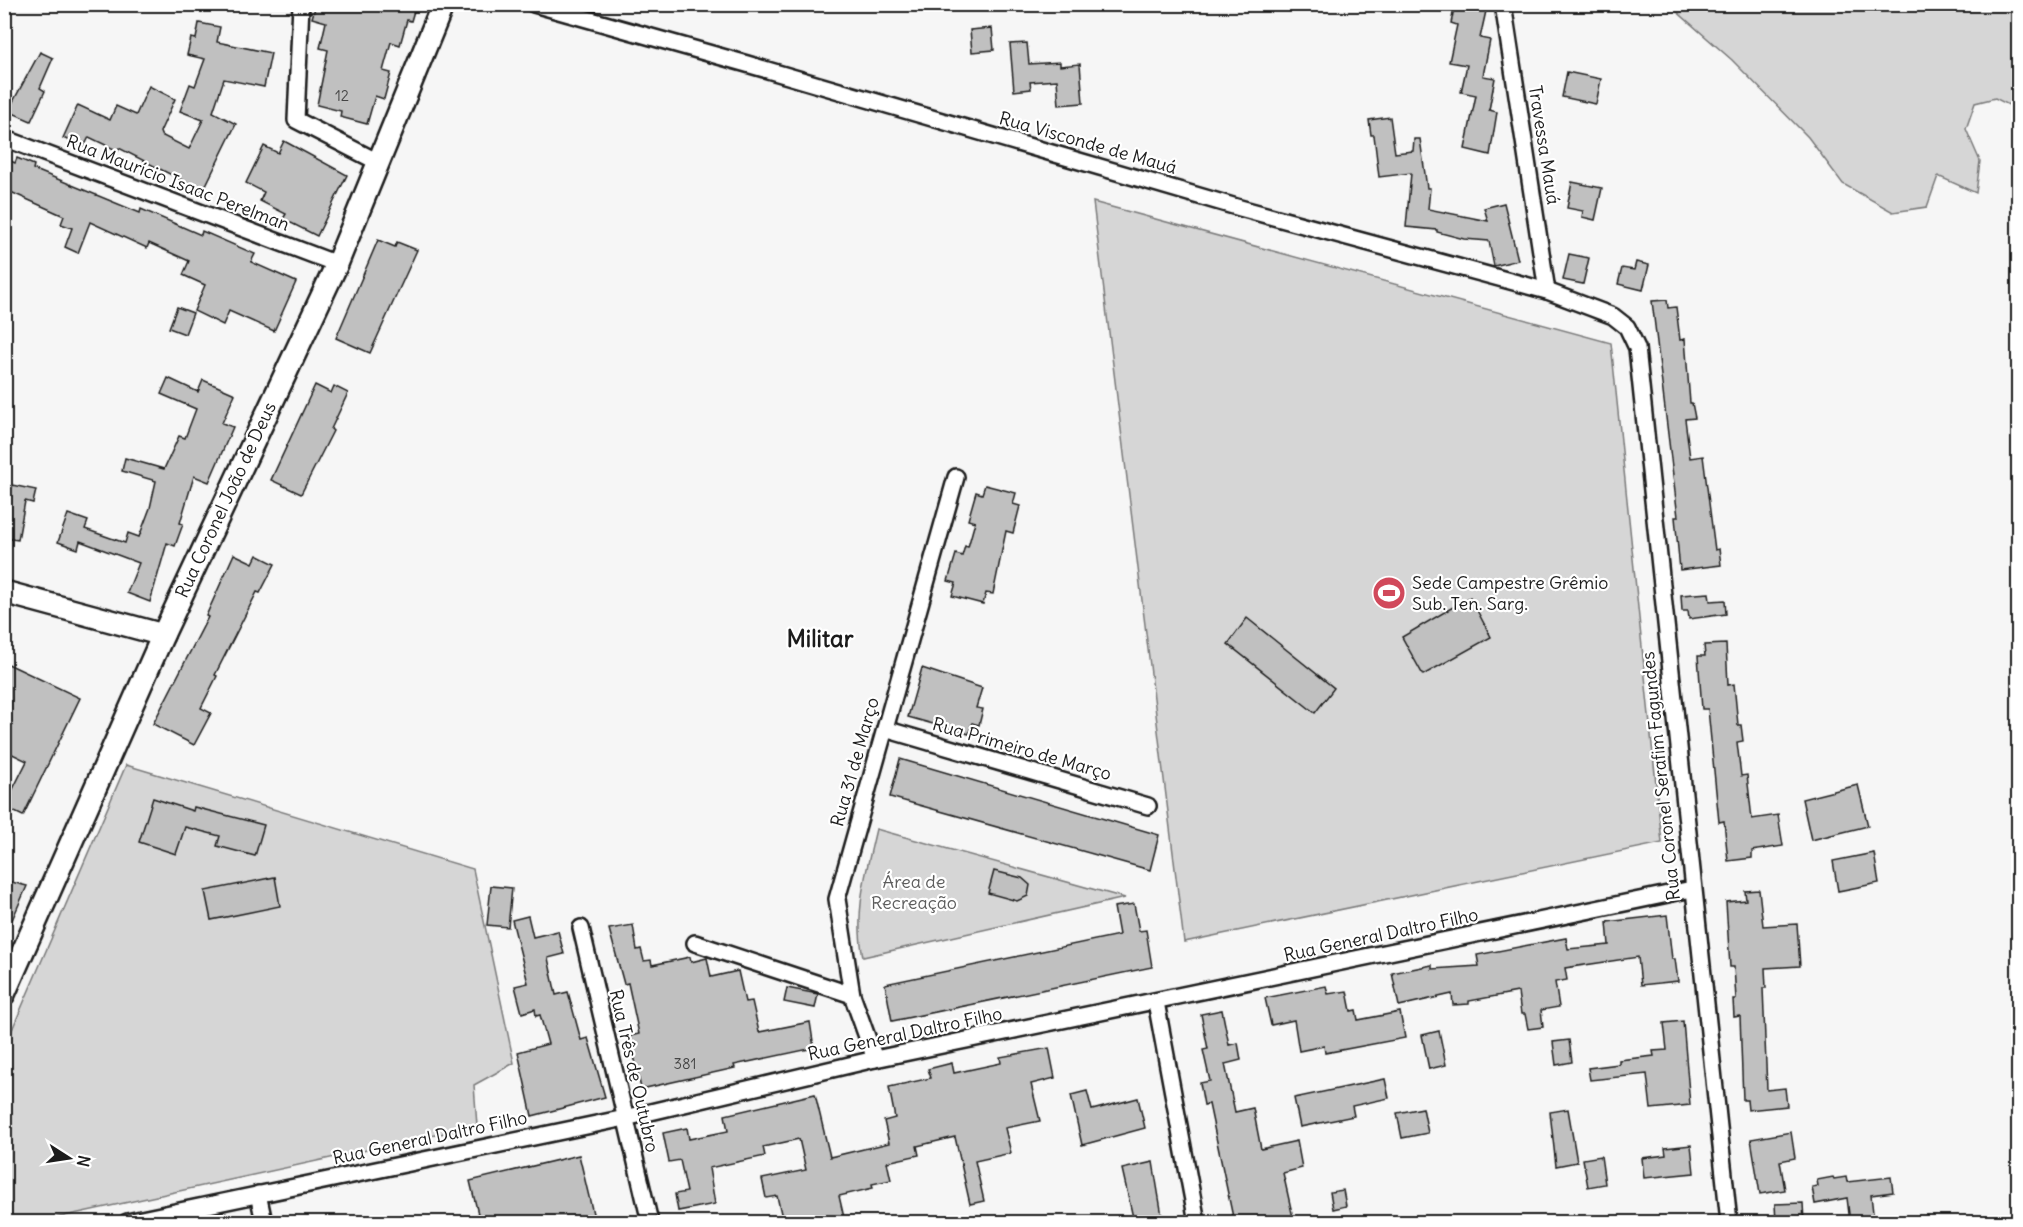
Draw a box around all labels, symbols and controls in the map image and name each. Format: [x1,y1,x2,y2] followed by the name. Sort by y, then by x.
[1524,84,1565,206] street label: Travessa Mauá
[335,86,349,105] house number: 12
[997,106,1180,179] street label: Rua Visconde de Mauá
[63,129,293,236] street label: Rua Maurício Isaac Perelman
[170,398,281,601] street label: Rua Coronel João de Deus
[1412,571,1608,615] place label: Sede Campestre Grêmio Sub. Ten. Sarg.
[1371,575,1407,611] sports icon: Sede Campestre Grêmio Sub. Ten. Sarg.
[786,623,854,653] district label: Militar
[1636,651,1685,902] street label: Rua Coronel Serafim Fagundes
[825,695,884,829] street label: Rua 31 de Março
[930,712,1114,785] street label: Rua Primeiro de Março
[871,870,957,914] park label: Área de Recreação
[1281,903,1480,966] street label: Rua General Daltro Filho
[605,987,664,1154] street label: Rua Três de Outubro
[805,1002,1004,1065] street label: Rua General Daltro Filho
[673,1054,697,1073] house number: 381
[330,1106,529,1169] street label: Rua General Daltro Filho
[39,1128,99,1188] north arrow
[73,1154,95,1169] text: N

